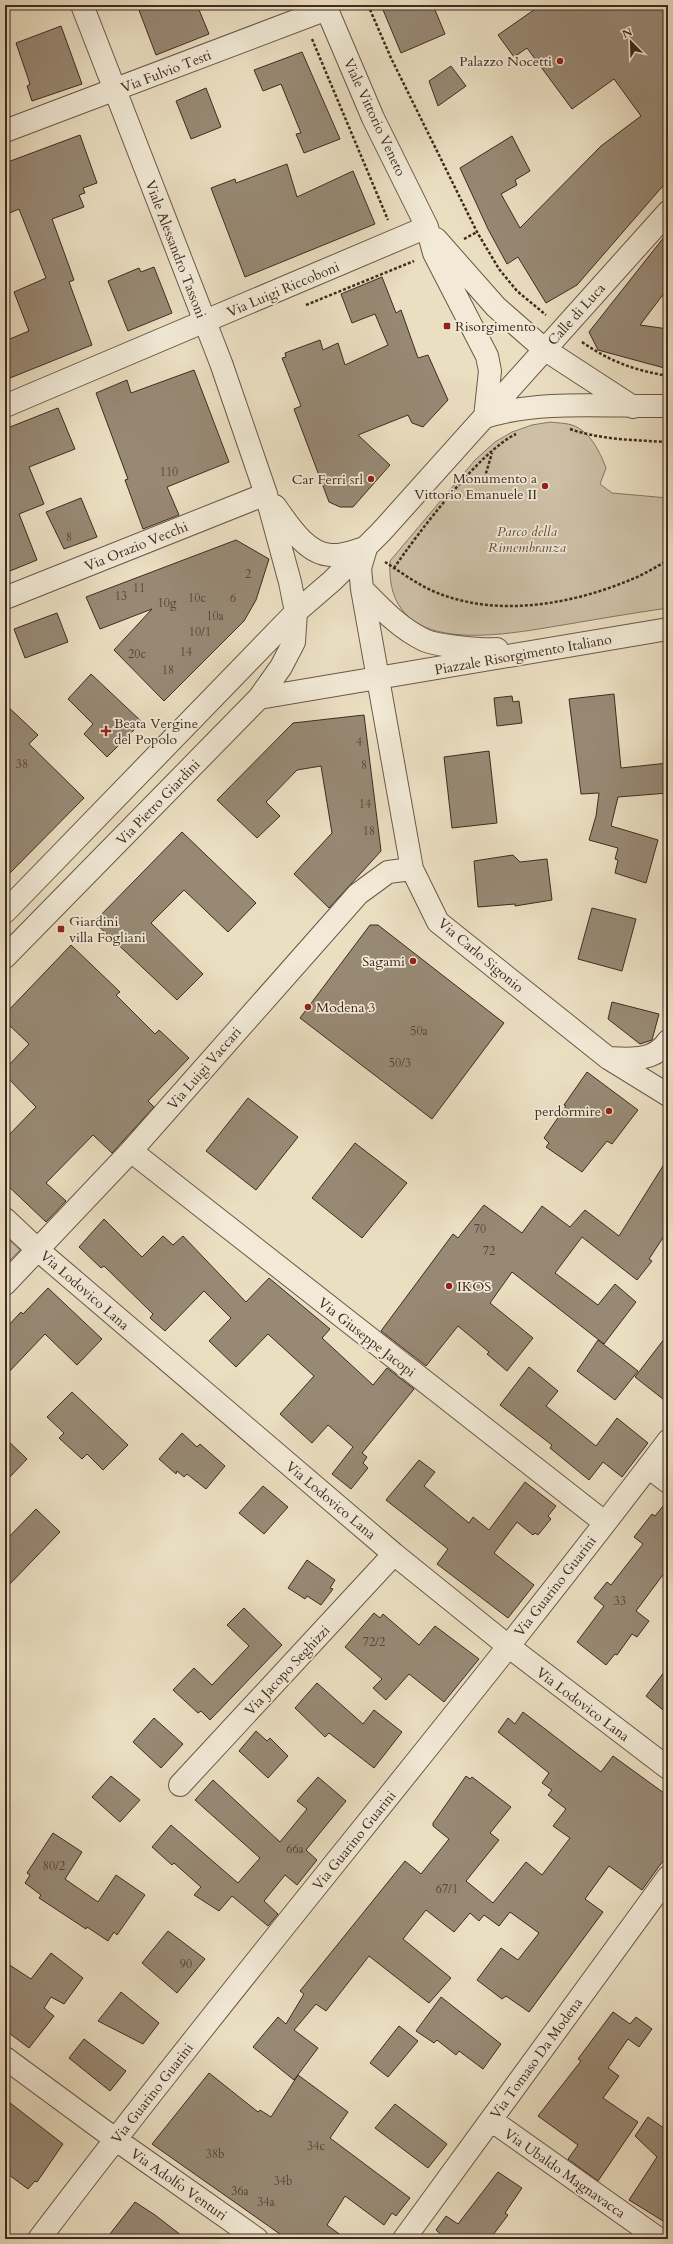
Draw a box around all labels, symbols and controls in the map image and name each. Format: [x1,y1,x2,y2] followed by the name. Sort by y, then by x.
[611,22,651,62] north arrow
[620,24,635,42] text: N
[118,46,214,97] street label: Via Fulvio Testi
[459,52,552,71] place label: Palazzo Nocetti
[339,55,410,180] street label: Viale Vittorio Veneto
[555,56,565,66] marker: Palazzo Nocetti
[140,178,211,321] street label: Viale Alessandro Tassoni
[224,257,342,322] street label: Via Luigi Riccoboni
[543,279,609,350] street label: Calle di Luca
[455,317,536,336] place label: Risorgimento
[442,321,452,331] marker: Risorgimento
[160,464,178,480] house number: 110
[414,469,537,504] place label: Monumento a Vittorio Emanuele II
[292,470,363,489] place label: Car Ferri srl
[366,474,376,484] marker: Car Ferri srl
[540,481,550,491] marker: Monumento a Vittorio Emanuele II
[82,517,191,576] street label: Via Orazio Vecchi
[488,522,566,557] park label: Parco della Rimembranza
[66,529,72,545] house number: 8
[245,566,251,582] house number: 2
[133,580,145,596] house number: 11
[115,588,127,604] house number: 13
[188,590,206,606] house number: 10c
[230,590,236,606] house number: 6
[157,595,177,611] house number: 10g
[206,608,225,624] house number: 10a
[189,624,211,640] house number: 10/1
[433,629,614,679] street label: Piazzale Risorgimento Italiano
[180,644,192,660] house number: 14
[128,646,146,662] house number: 20c
[162,662,174,678] house number: 18
[114,714,198,749] place label: Beata Vergine del Popolo
[101,726,111,736] marker: Beata Vergine del Popolo
[356,734,362,750] house number: 4
[112,755,204,850] street label: Via Pietro Giardini
[16,756,28,772] house number: 38
[361,757,367,773] house number: 8
[359,796,371,812] house number: 14
[363,823,375,839] house number: 18
[69,912,146,947] place label: Giardini villa Fogliani
[434,914,528,997] street label: Via Carlo Sigonio
[56,924,66,934] marker: Giardini villa Fogliani
[362,952,405,971] place label: Sagami
[408,956,418,966] marker: Sagami
[316,998,376,1017] place label: Modena 3
[303,1002,313,1012] marker: Modena 3
[163,1023,246,1114] street label: Via Luigi Vaccari
[410,1023,429,1039] house number: 50a
[389,1055,411,1071] house number: 50/3
[535,1102,601,1121] place label: perdormire
[604,1106,614,1116] marker: perdormire
[474,1221,486,1237] house number: 70
[483,1243,495,1259] house number: 72
[36,1246,133,1334] street label: Via Lodovico Lana
[457,1277,491,1296] place label: IKOS
[444,1281,454,1291] marker: IKOS
[314,1293,419,1382] street label: Via Giuseppe Jacopi
[282,1457,380,1544] street label: Via Lodovico Lana
[510,1532,601,1641] street label: Via Guarino Guarini
[614,1593,626,1609] house number: 33
[241,1621,334,1720] street label: Via Jacopo Seghizzi
[363,1634,385,1650] house number: 72/2
[532,1663,633,1746] street label: Via Lodovico Lana
[308,1787,400,1894] street label: Via Guarino Guarini
[286,1841,305,1857] house number: 66a
[43,1858,65,1874] house number: 80/2
[436,1881,458,1897] house number: 67/1
[180,1956,192,1972] house number: 90
[486,1994,587,2123] street label: Via Tomaso Da Modena
[107,2039,198,2148] street label: Via Guarino Guarini
[500,2124,629,2223] street label: Via Ubaldo Magnavacca
[307,2138,325,2154] house number: 34c
[127,2144,231,2225] street label: Via Adolfo Venturi
[206,2146,224,2162] house number: 38b
[274,2173,292,2189] house number: 34b
[231,2183,250,2199] house number: 36a
[257,2194,276,2210] house number: 34a

